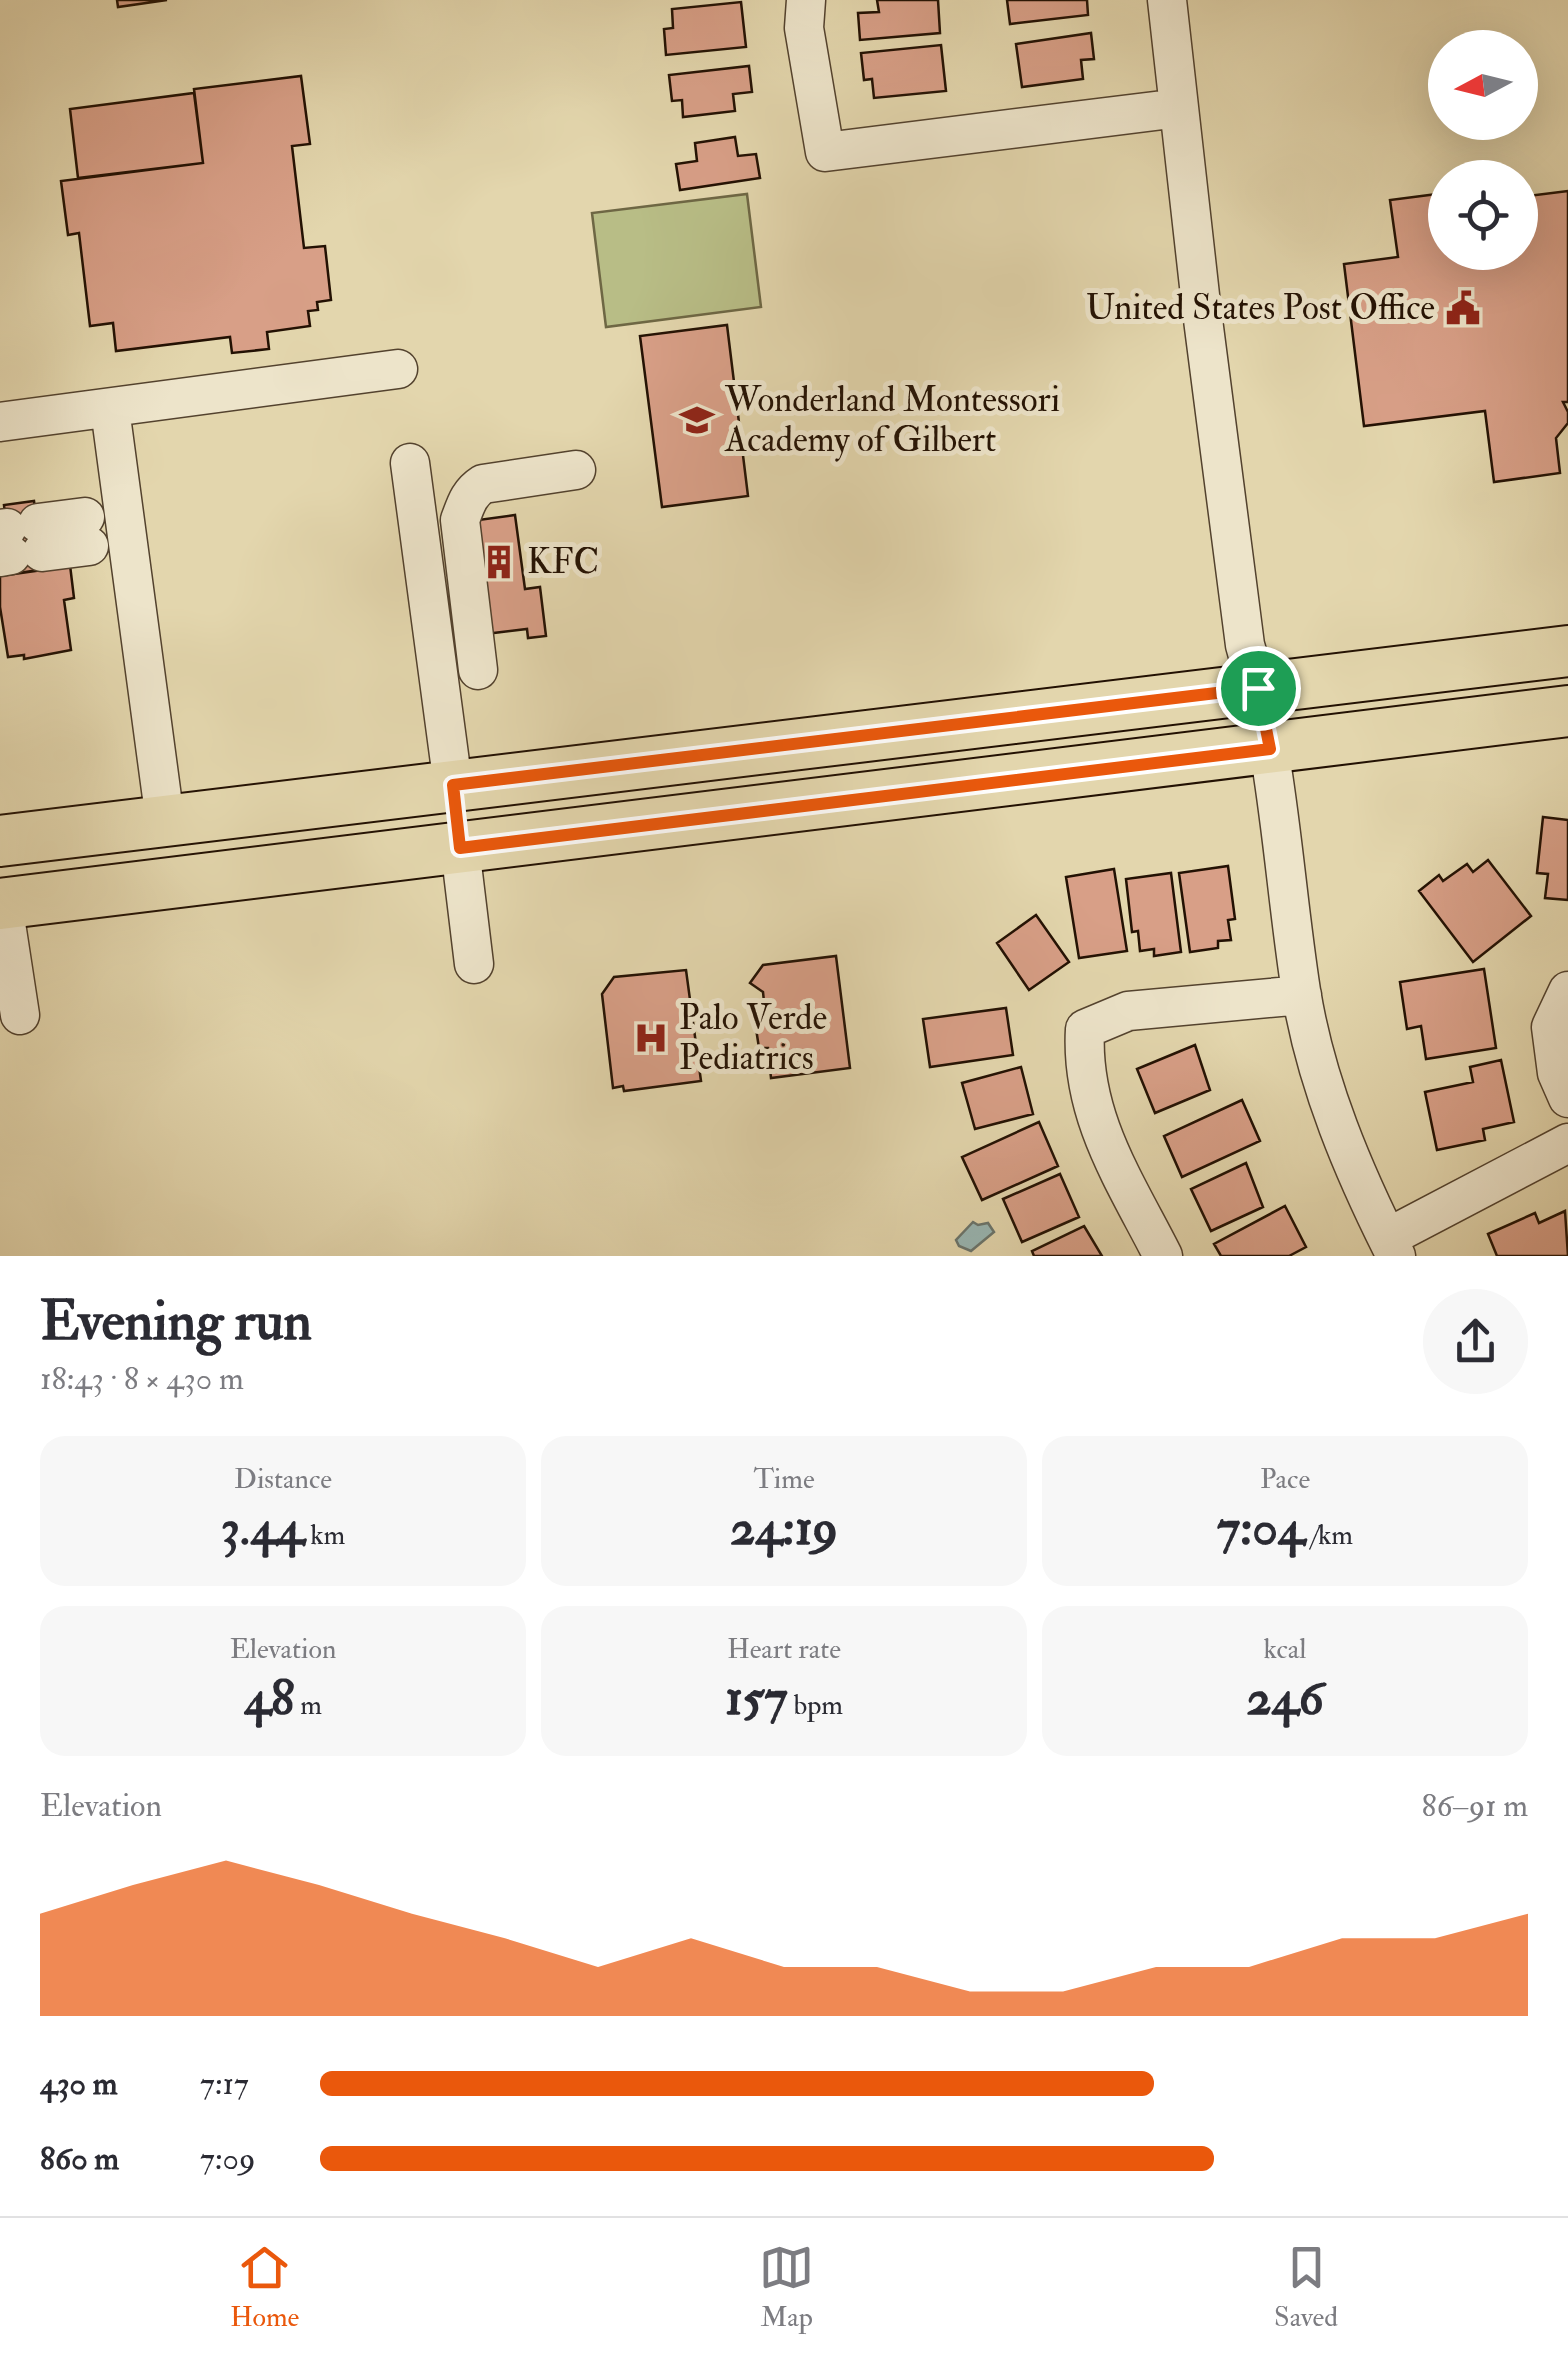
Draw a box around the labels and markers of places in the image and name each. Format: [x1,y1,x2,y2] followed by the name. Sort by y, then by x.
[1086,286,1435,330] place label: United States Post Office
[1444,289,1482,327] public building icon: United States Post Office
[724,378,1060,462] place label: Wonderland Montessori Academy of Gilbert
[678,401,716,439] school or university icon: Wonderland Montessori Academy of Gilbert
[527,540,599,584] place label: KFC
[480,543,518,581] building icon: KFC
[1216,646,1301,731] pin
[679,996,827,1080] place label: Palo Verde Pediatrics
[632,1019,670,1057] hospital icon: Palo Verde Pediatrics

